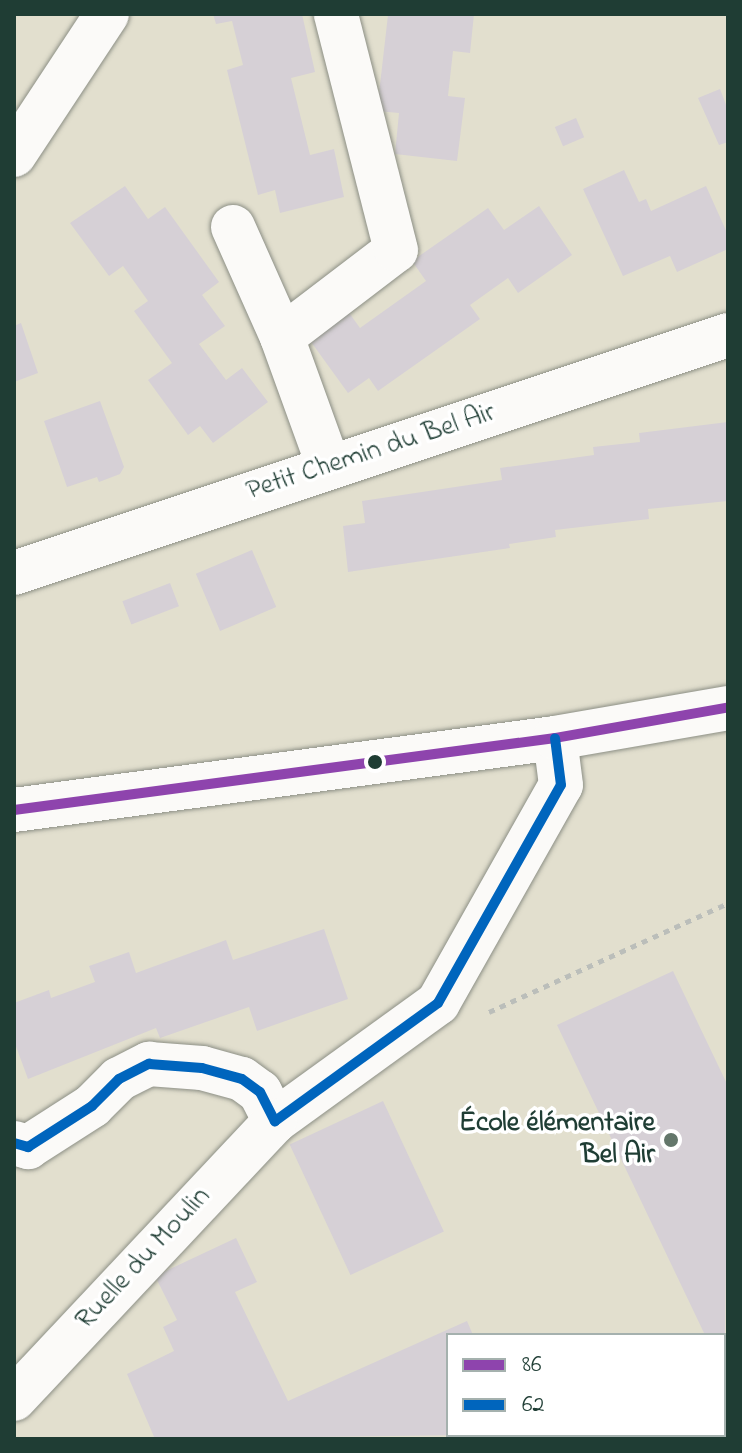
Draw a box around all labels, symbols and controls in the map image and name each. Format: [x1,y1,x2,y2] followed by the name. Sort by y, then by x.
[242,397,500,509] street label: Petit Chemin du Bel Air
[367,754,383,770] unlabelled marker
[459,1107,655,1173] place label: École élémentaire Bel Air
[662,1131,680,1149] marker: École élémentaire Bel Air
[69,1181,219,1337] street label: Ruelle du Moulin
[446,1333,726,1437] legend
[522,1348,542,1383] text: 86
[522,1388,545,1423] text: 62

